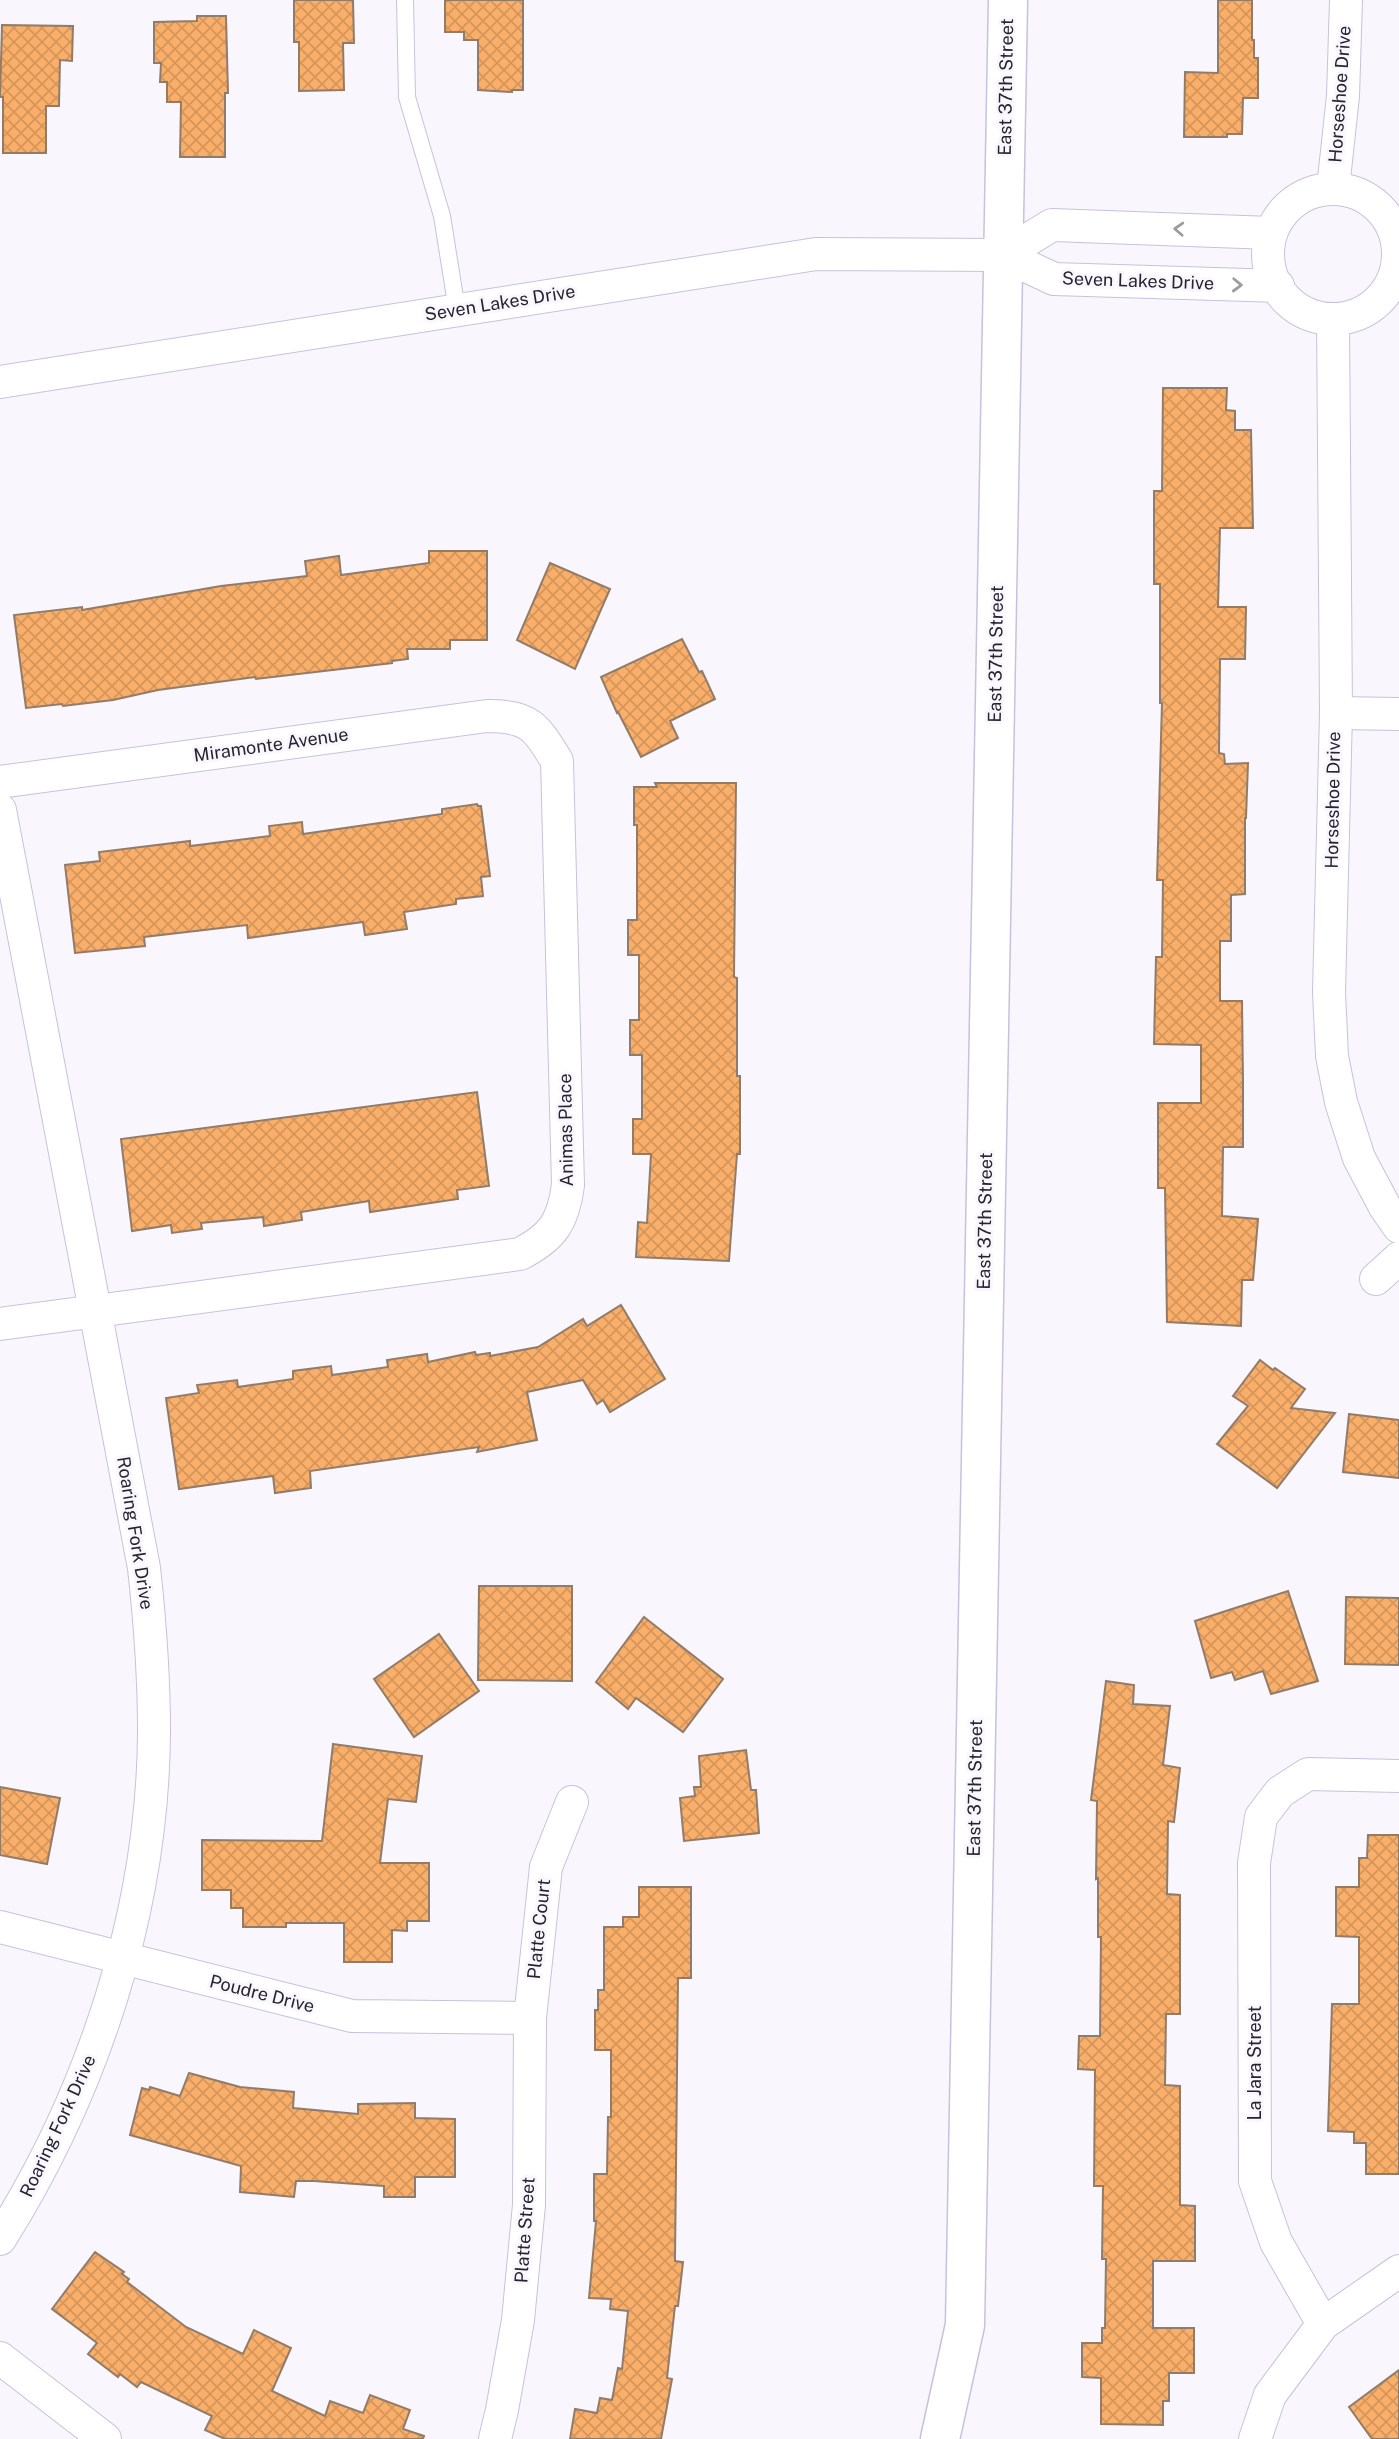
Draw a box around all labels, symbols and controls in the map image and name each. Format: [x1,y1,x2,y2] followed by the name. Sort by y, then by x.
[994,18,1017,156] street label: East 37th Street
[1324,25,1355,163] street label: Horseshoe Drive
[1173,221,1184,236] one-way arrow
[1062,267,1214,294] street label: Seven Lakes Drive
[1232,277,1243,292] one-way arrow
[423,280,577,325] street label: Seven Lakes Drive
[984,585,1007,723] street label: East 37th Street
[192,723,350,766] street label: Miramonte Avenue
[1321,731,1344,869] street label: Horseshoe Drive
[554,1073,577,1187] street label: Animas Place
[973,1152,996,1290] street label: East 37th Street
[113,1455,158,1611] street label: Roaring Fork Drive
[963,1719,986,1857] street label: East 37th Street
[523,1878,554,1980] street label: Platte Court
[208,1970,317,2017] street label: Poudre Drive
[1244,2006,1265,2121] street label: La Jara Street
[15,2051,100,2200] street label: Roaring Fork Drive
[510,2176,539,2284] street label: Platte Street

